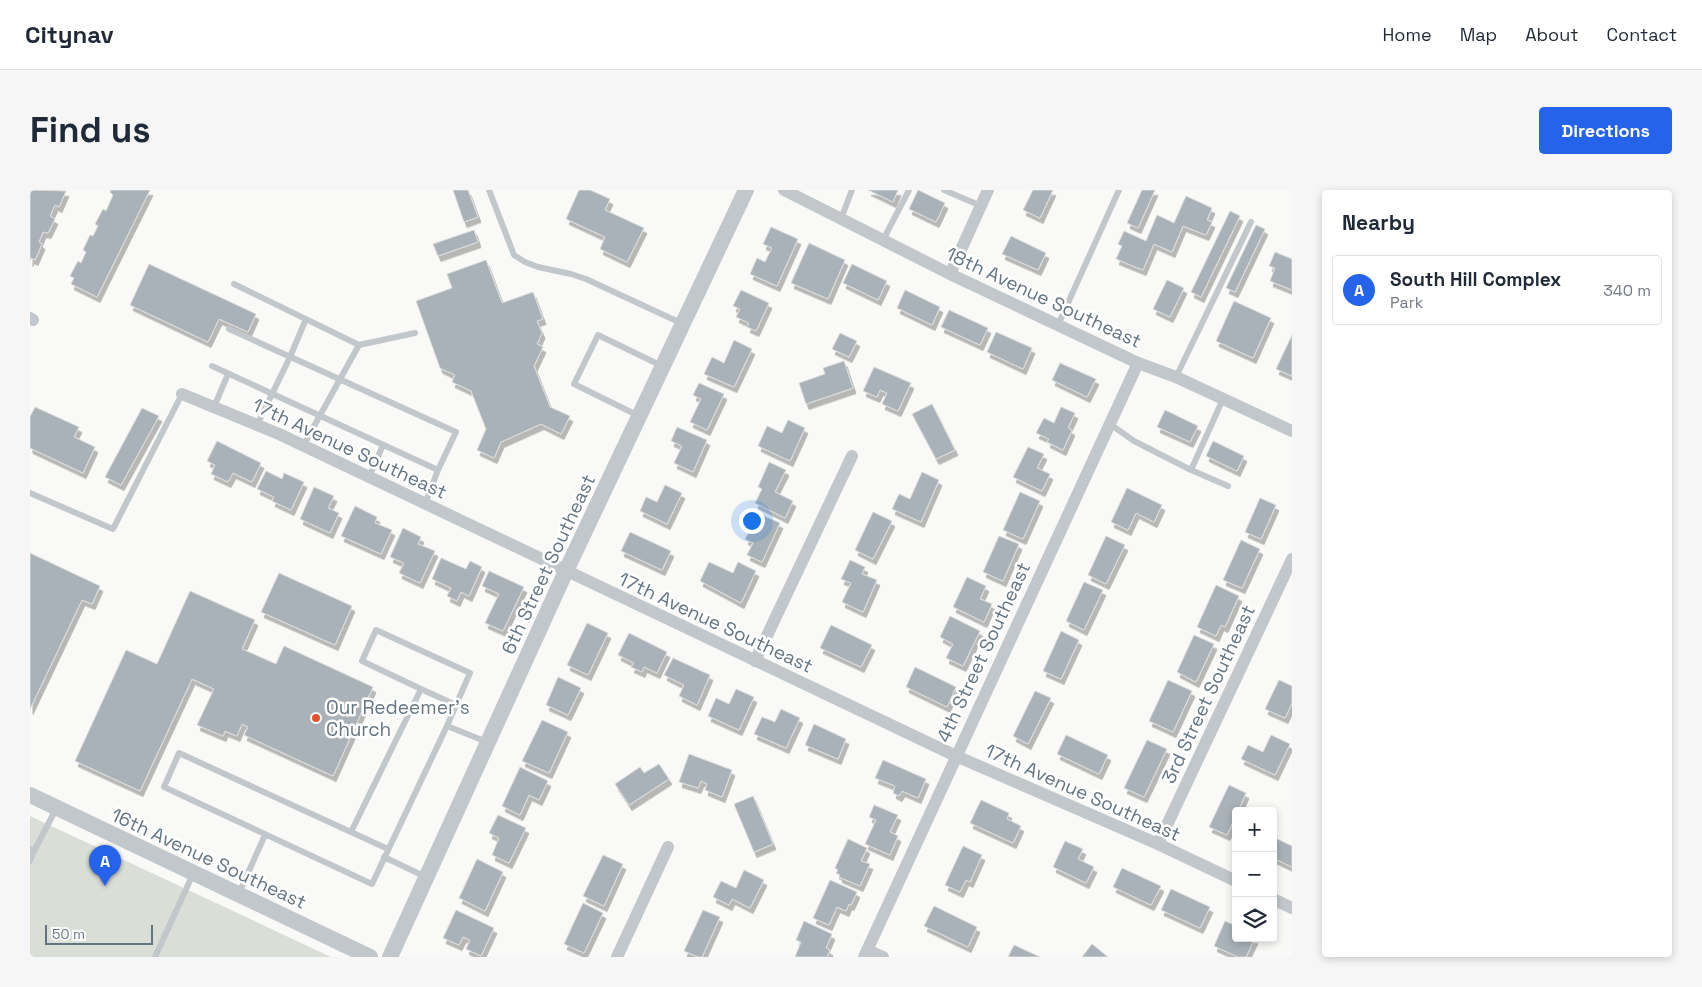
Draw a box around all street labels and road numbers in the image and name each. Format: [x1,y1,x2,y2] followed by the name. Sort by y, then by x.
[942,241,1146,354] street label: 18th Avenue Southeast
[249,392,451,505] street label: 17th Avenue Southeast
[496,470,601,658] street label: 6th Street Southeast
[931,558,1036,746] street label: 4th Street Southeast
[615,566,817,679] street label: 17th Avenue Southeast
[1156,601,1261,788] street label: 3rd Street Southeast
[981,738,1185,847] street label: 17th Avenue Southeast
[107,802,310,915] street label: 16th Avenue Southeast

